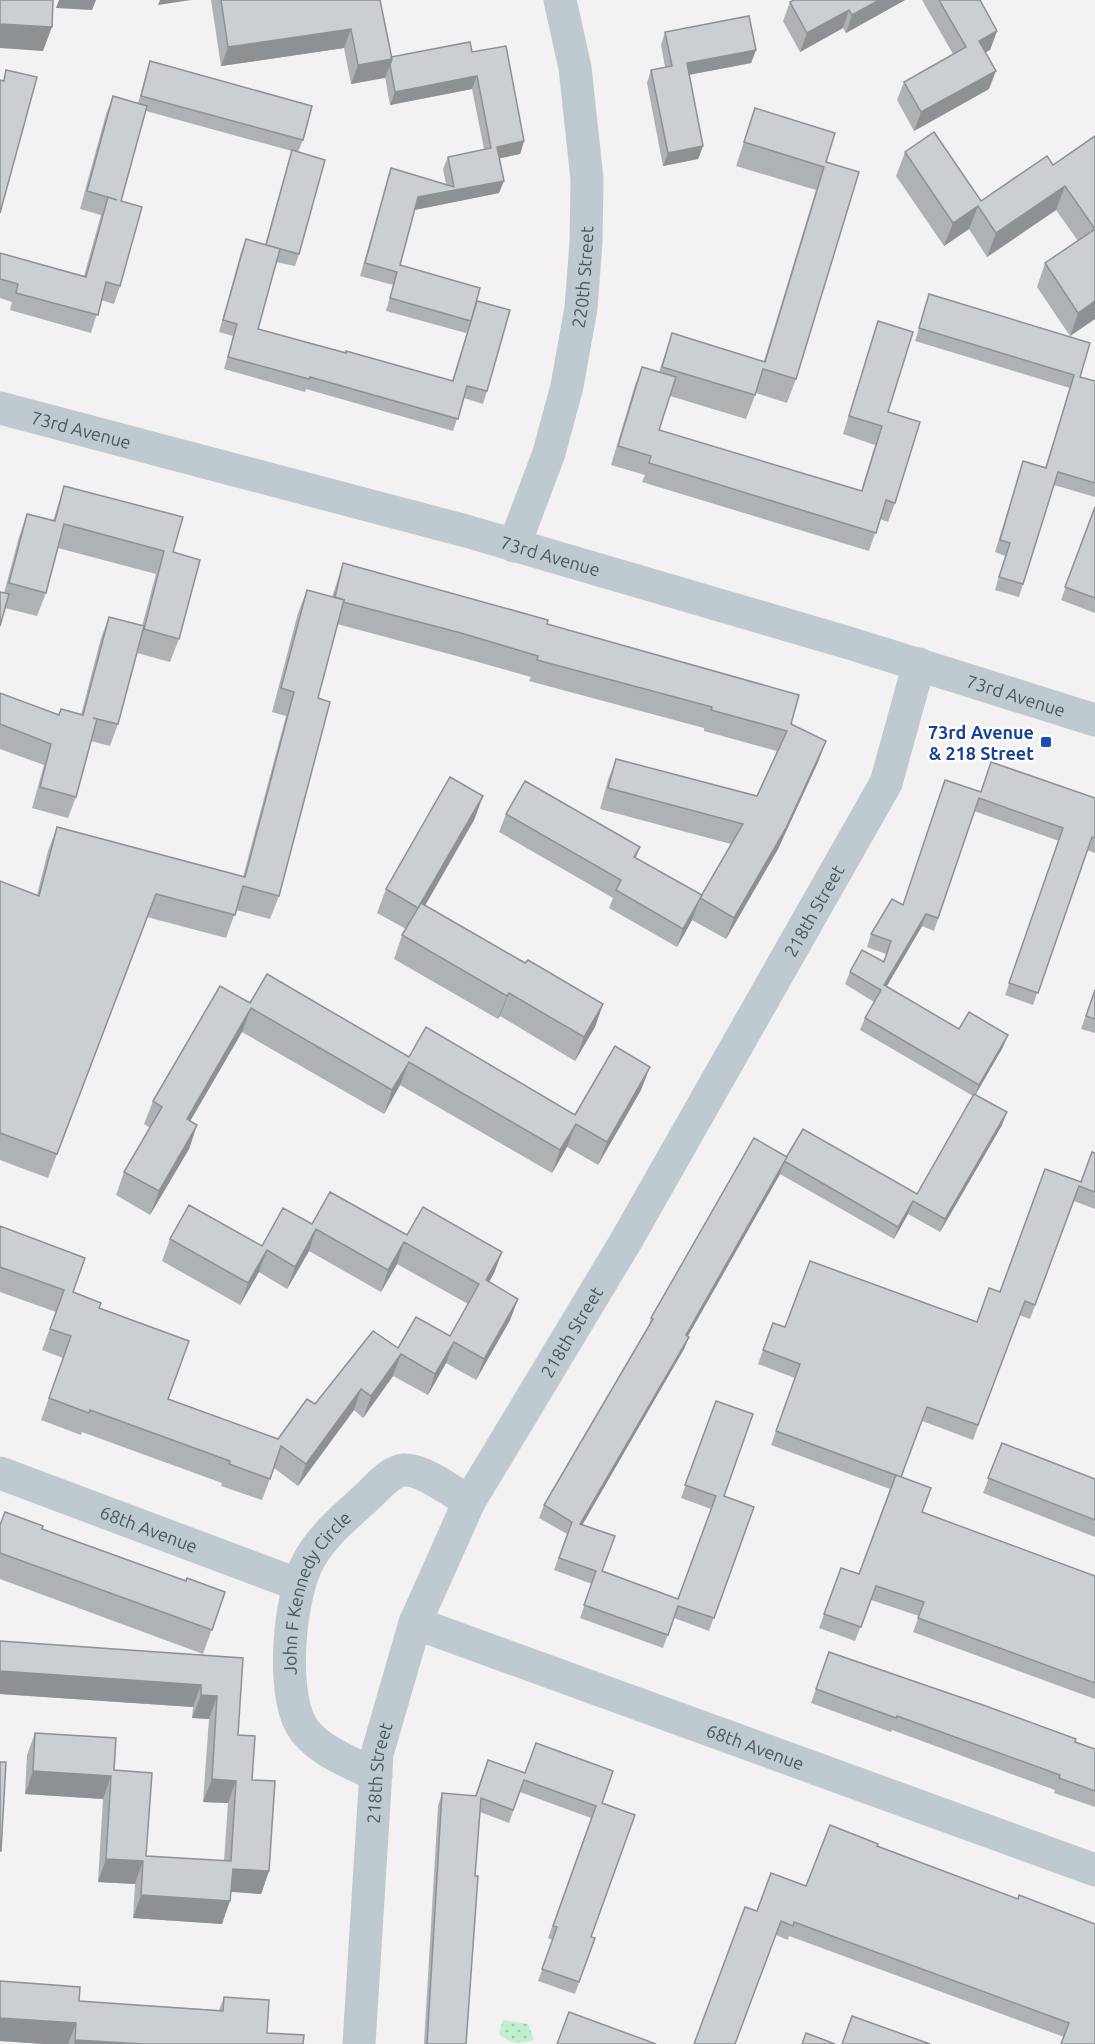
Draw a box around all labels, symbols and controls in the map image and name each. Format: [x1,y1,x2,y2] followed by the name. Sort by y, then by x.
[568,226,596,330] street label: 220th Street
[29,407,133,452] street label: 73rd Avenue
[499,532,602,580] street label: 73rd Avenue
[964,670,1068,720] street label: 73rd Avenue
[928,722,1034,763] place label: 73rd Avenue & 218 Street
[1039,735,1053,749] marker: 73rd Avenue & 218 Street
[780,861,848,960] street label: 218th Street
[536,1283,606,1381] street label: 218th Street
[97,1501,200,1556] street label: 68th Avenue
[279,1507,354,1675] street label: John F Kennedy Circle
[363,1720,396,1824] street label: 218th Street
[704,1720,807,1773] street label: 68th Avenue

